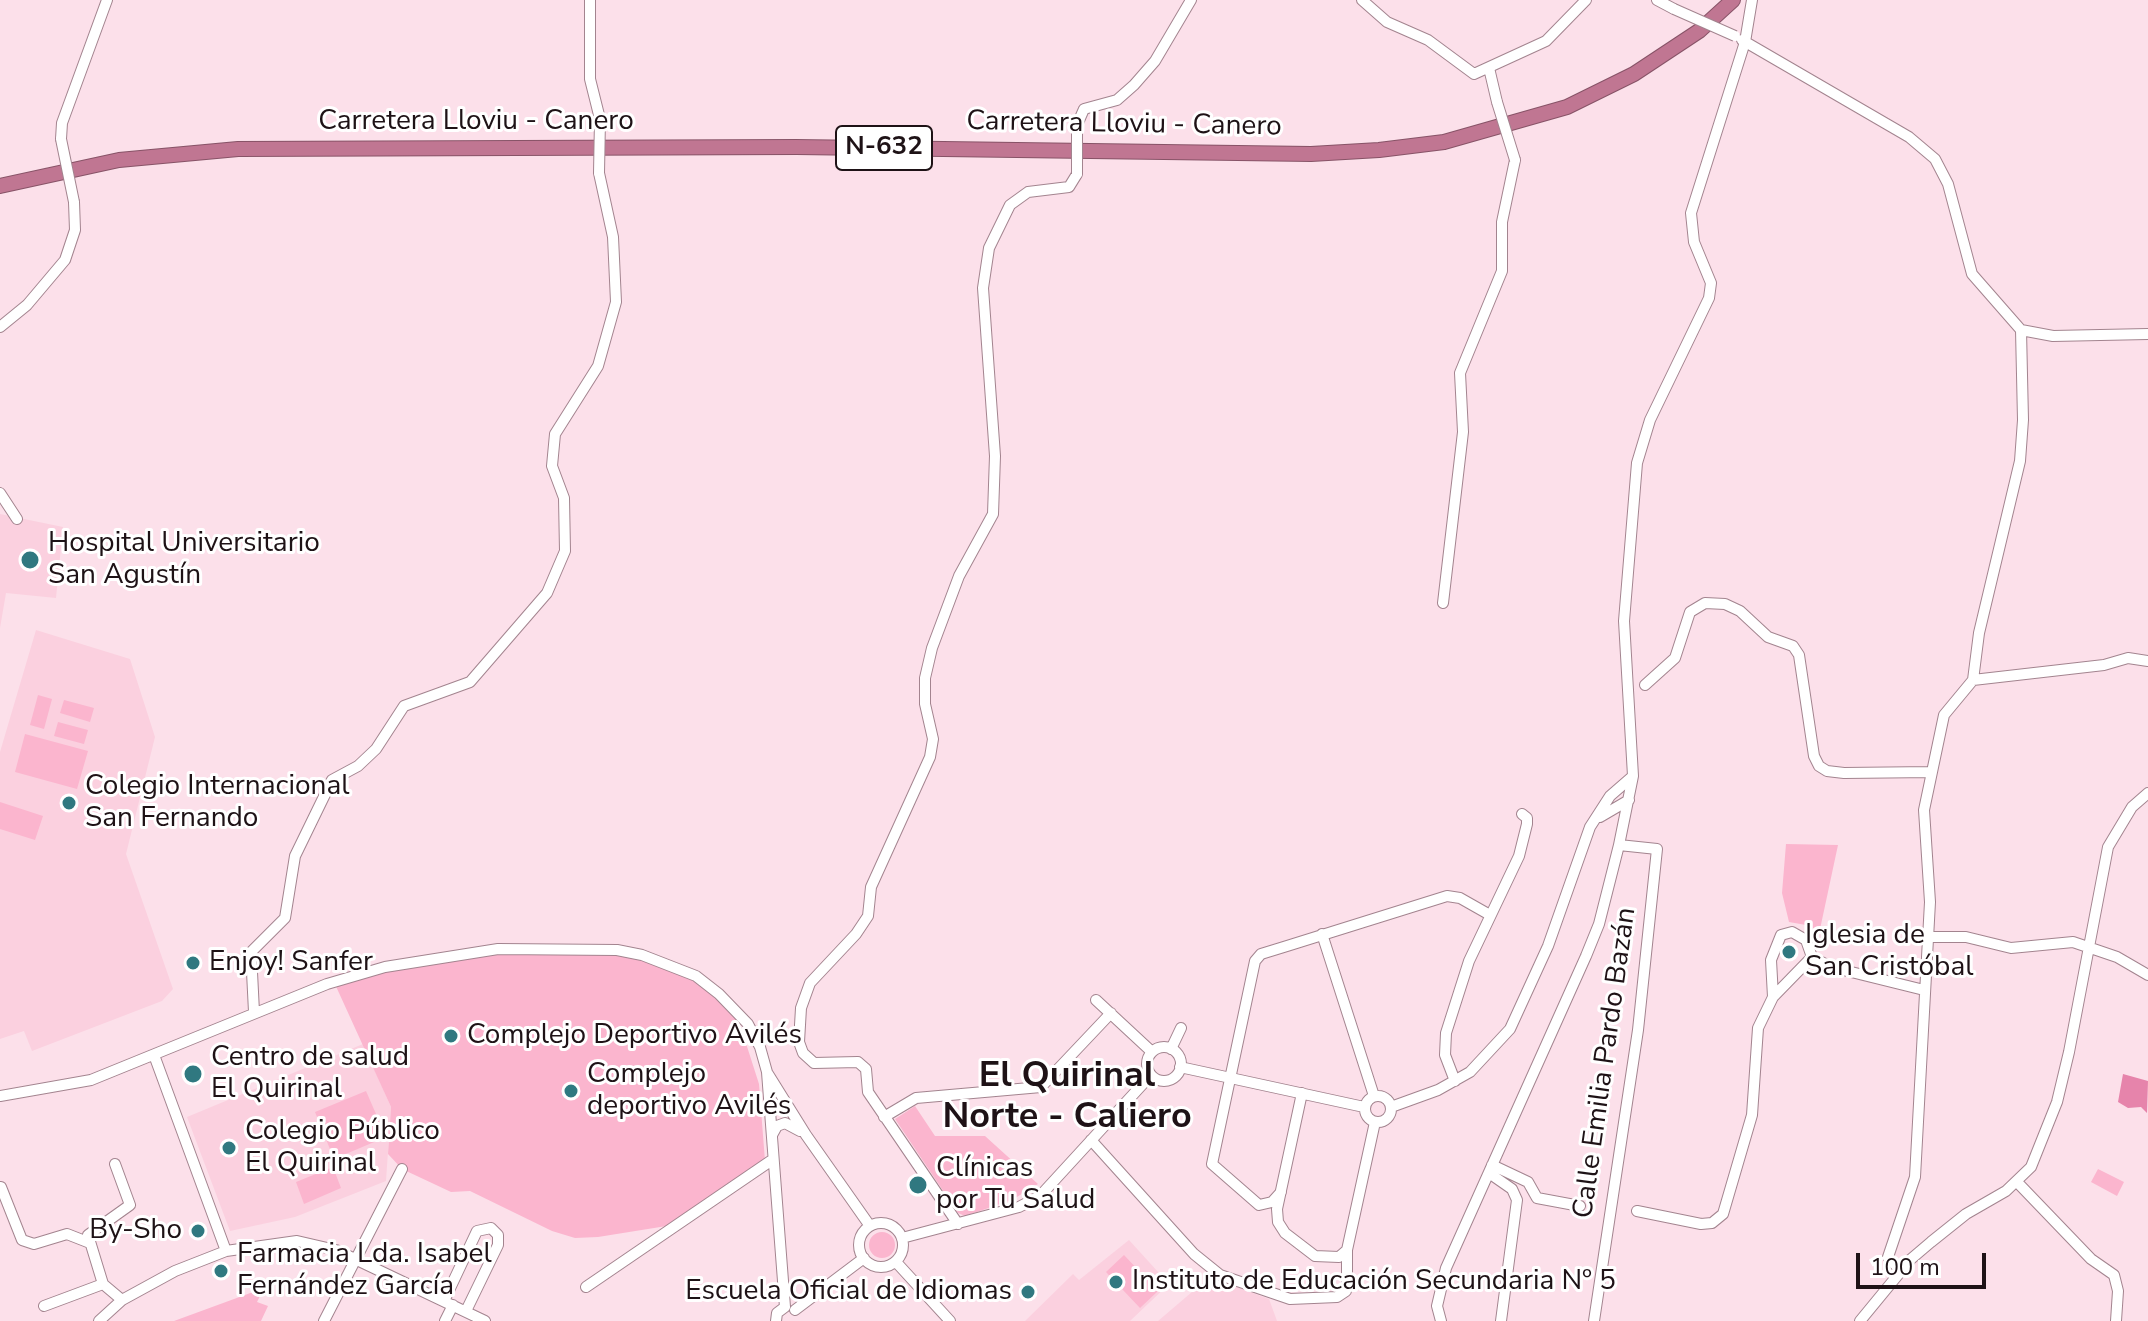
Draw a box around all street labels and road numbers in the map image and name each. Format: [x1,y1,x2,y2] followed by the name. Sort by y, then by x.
[318,105,634,139] street label: Carretera Lloviu - Canero
[966,105,1282,145] street label: Carretera Lloviu - Canero
[836,126,932,170] road number: N-632
[1568,905,1644,1221] street label: Calle Emilia Pardo Bazán

